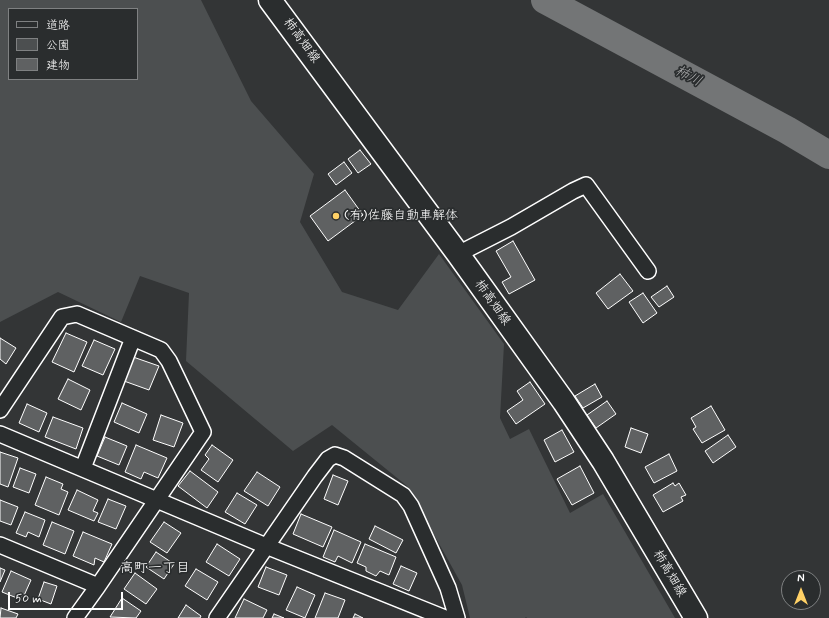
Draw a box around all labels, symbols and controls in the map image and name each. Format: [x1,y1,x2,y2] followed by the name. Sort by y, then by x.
[8,8,138,80] legend
[279,15,323,67] street label: 柿高畑線
[46,18,70,34] text: 道路
[46,38,70,54] text: 公園
[46,58,70,74] text: 建物
[672,63,704,91] water label: 柿川
[344,208,458,224] place label: (有)佐藤自動車解体
[331,211,341,221] marker: (有)佐藤自動車解体
[471,277,513,329] street label: 柿高畑線
[649,548,689,600] street label: 柿高畑線
[120,561,190,577] district label: 高町一丁目
[781,570,821,610] north arrow
[797,572,805,586] text: N
[10,584,125,610] scale bar
[15,591,42,607] text: 50 m

